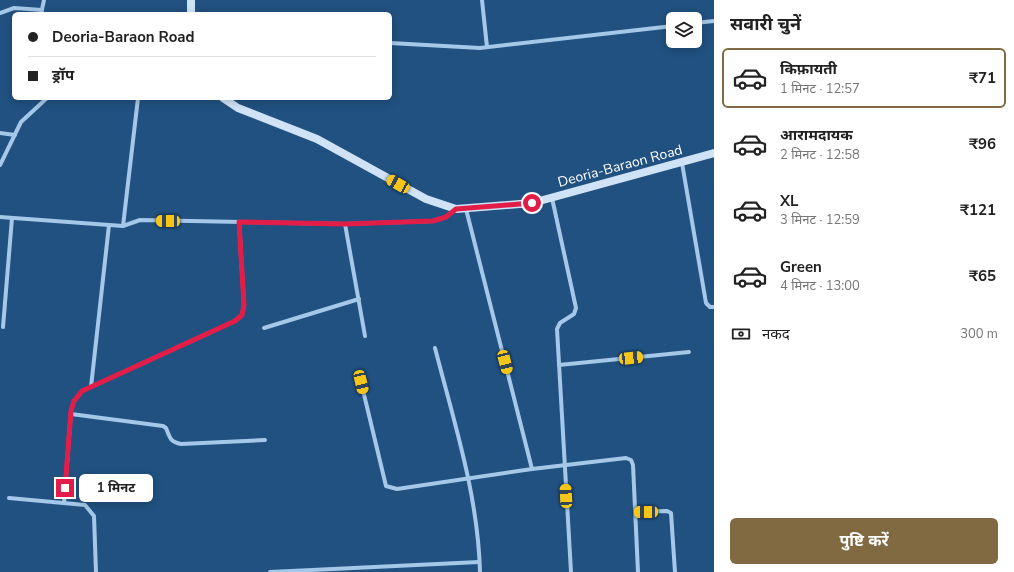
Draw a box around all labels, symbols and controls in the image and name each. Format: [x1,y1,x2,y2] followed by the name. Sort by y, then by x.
[666,12,702,48] map controls
[666,12,702,48] button: layers
[730,12,801,36] text: सवारी चुनें
[52,27,195,47] text: Deoria-Baraon Road
[780,59,837,79] text: किफ़ायती
[732,60,768,96] icon: car
[52,65,74,85] text: ड्रॉप
[969,68,996,88] text: ₹71
[780,80,860,98] text: 1 मिनट · 12:57
[780,125,853,145] text: आरामदायक
[732,126,768,162] icon: car
[969,134,996,154] text: ₹96
[556,140,684,192] street label: Deoria-Baraon Road
[780,146,860,164] text: 2 मिनट · 12:58
[385,173,411,195] car
[780,191,799,211] text: XL
[732,192,768,228] icon: car
[523,194,541,212] route start
[960,200,996,220] text: ₹121
[780,211,860,229] text: 3 मिनट · 12:59
[156,215,180,227] car
[780,257,822,277] text: Green
[732,258,768,294] icon: car
[969,266,996,286] text: ₹65
[780,277,860,295] text: 4 मिनट · 13:00
[730,323,752,345] icon: cash
[762,324,790,344] text: नकद
[960,325,998,343] text: 300 m
[496,349,514,375] car
[618,351,644,365] car
[352,369,370,395] car
[79,474,153,502] callout: 1 मिनट
[56,479,74,497] route end
[97,479,135,497] text: 1 मिनट
[559,484,573,508] car
[634,506,658,518] car
[730,518,998,564] button: पुष्टि करें

